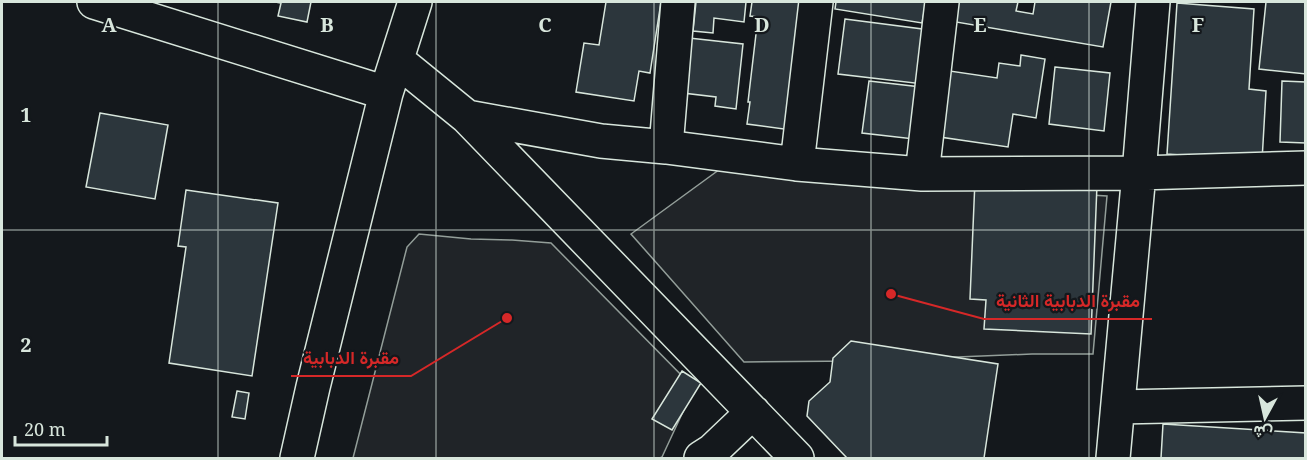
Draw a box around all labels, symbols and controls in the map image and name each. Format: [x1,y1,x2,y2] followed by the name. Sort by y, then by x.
[101,11,117,38] text: A
[320,11,334,38] text: B
[538,11,552,38] text: C
[754,11,770,38] text: D
[973,11,987,38] text: E
[1192,11,1204,38] text: F
[20,101,32,128] text: 1
[984,283,1152,319] callout: مقبرة الدبابية الثانية
[996,288,1140,312] text: مقبرة الدبابية الثانية
[20,331,32,358] text: 2
[291,340,411,376] callout: مقبرة الدبابية
[303,345,399,369] text: مقبرة الدبابية
[1235,388,1295,448] north arrow
[15,409,106,447] scale bar
[24,417,66,441] text: 20 m
[1252,421,1274,445] text: ش

